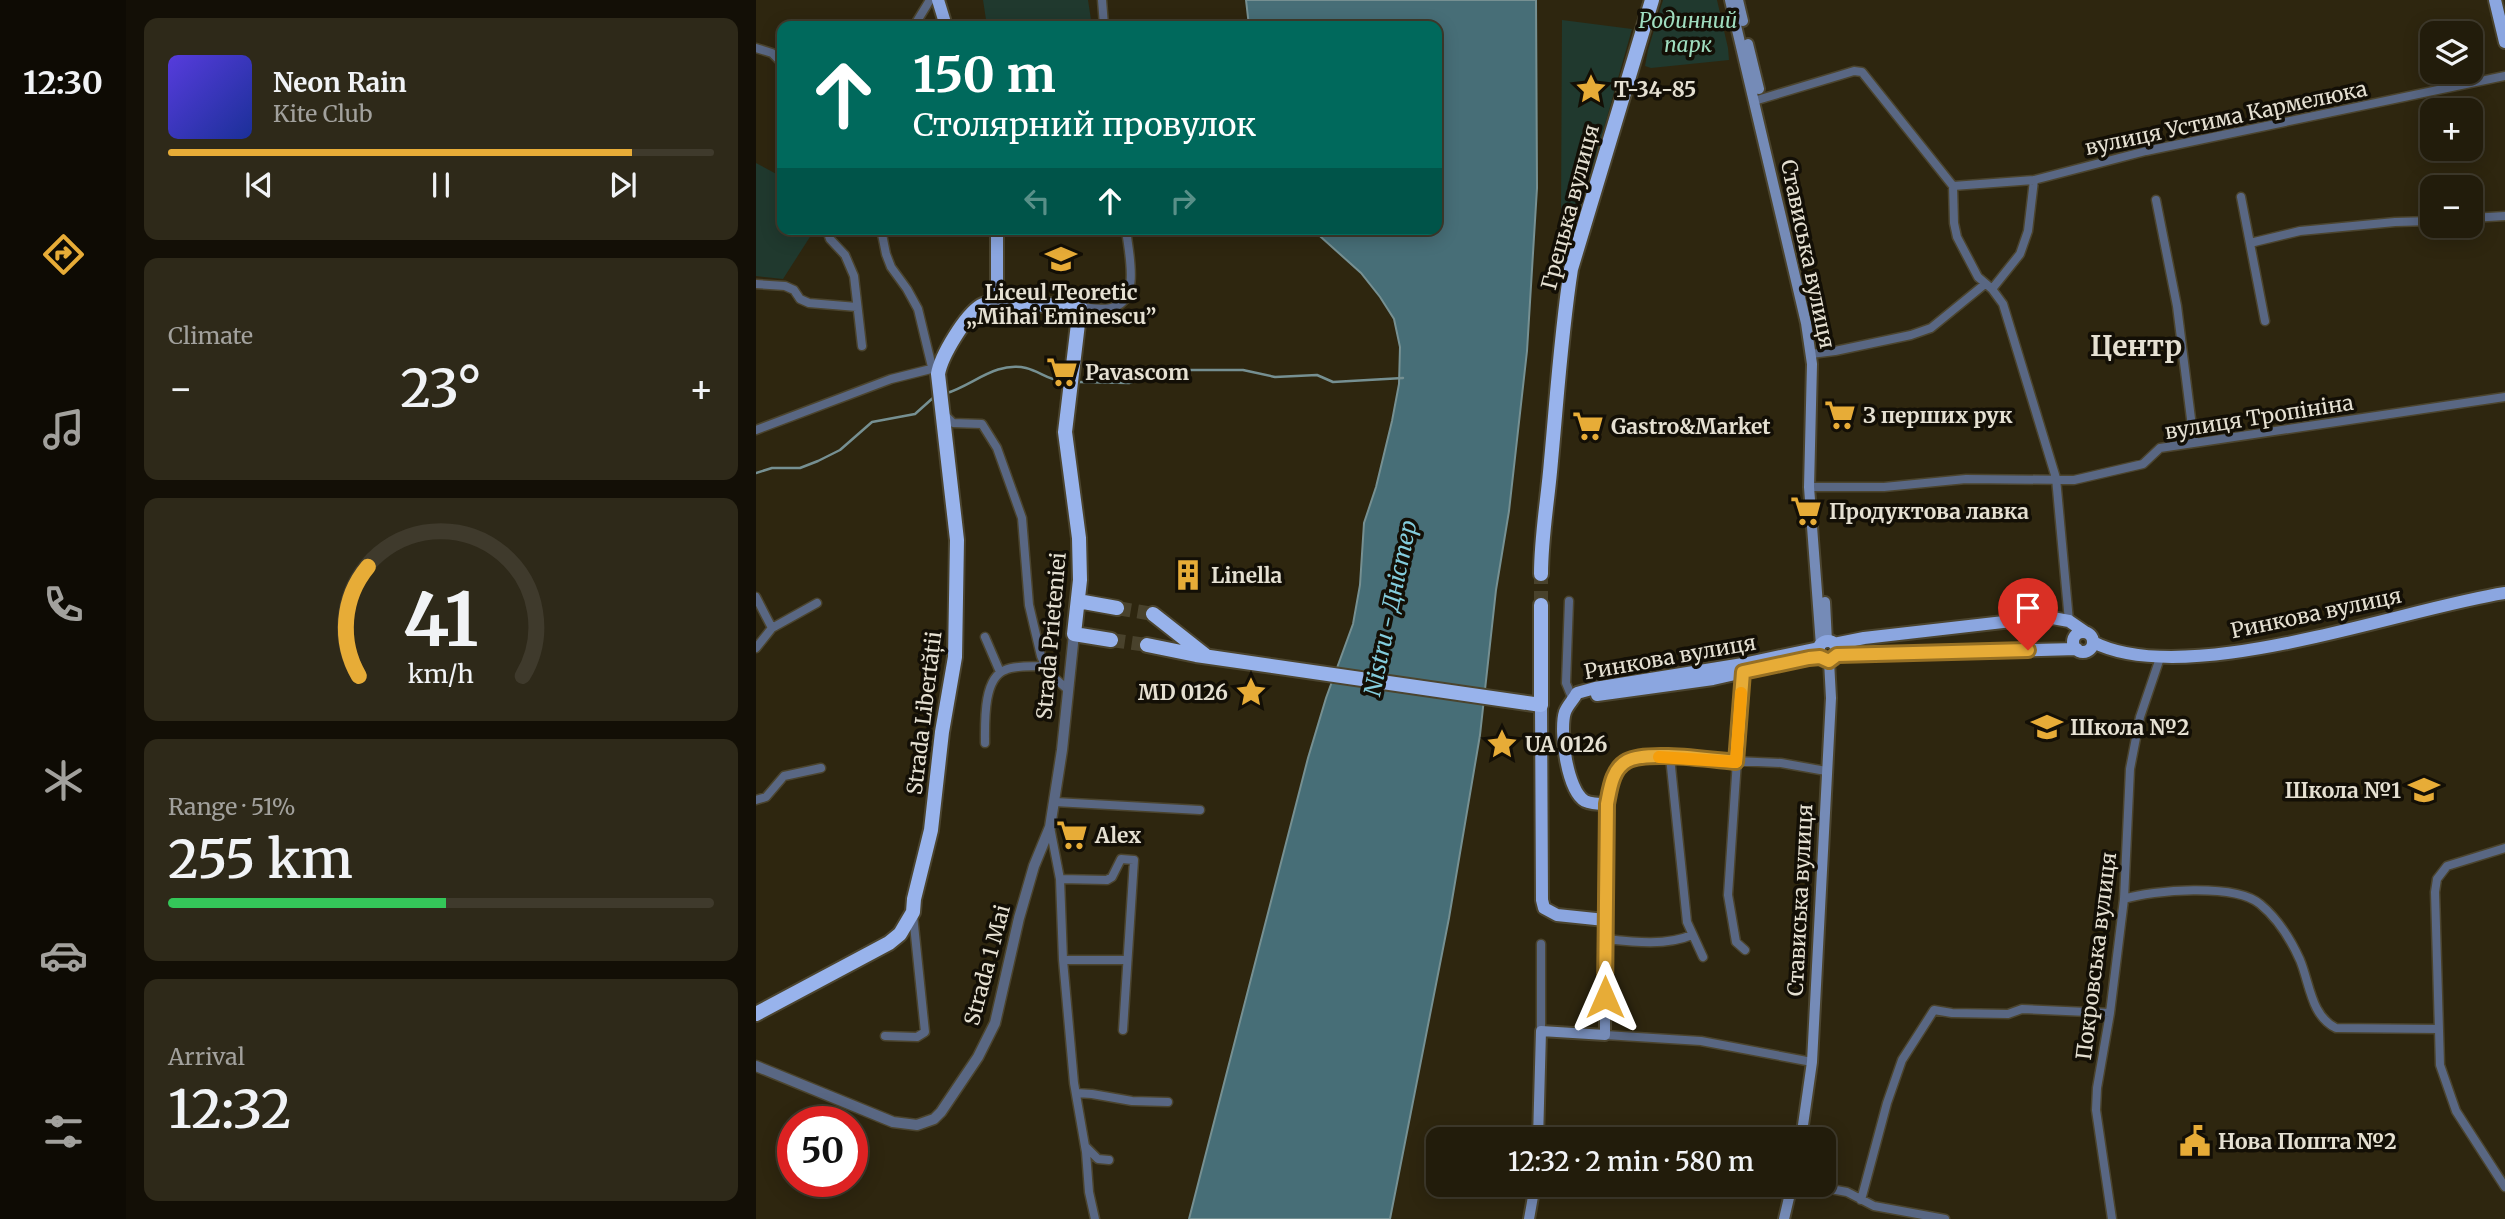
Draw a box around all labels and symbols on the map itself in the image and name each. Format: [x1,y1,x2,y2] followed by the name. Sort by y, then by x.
[1639,7,1737,58] park label: Родинний парк
[1574,72,1608,106] place icon: Т-34-85
[2082,75,2370,161] street label: вулиця Устима Кармелюка
[1614,76,1696,103] place label: Т-34-85
[1535,121,1605,293] street label: Грецька вулиця
[1775,157,1841,351] street label: Стависька вулиця
[1044,242,1078,276] school or university icon: Liceul Teoretic „Mihai Eminescu”
[966,279,1156,330] place label: Liceul Teoretic „Mihai Eminescu”
[2090,328,2182,364] district label: Центр
[1045,355,1079,389] supermarket icon: Pavascom
[1085,359,1189,386] place label: Pavascom
[2163,389,2355,445] street label: вулиця Тропініна
[1823,398,1857,432] supermarket icon: З перших рук
[1863,402,2013,429] place label: З перших рук
[1571,409,1605,443] supermarket icon: Gastro&Market
[1611,413,1771,440] place label: Gastro&Market
[1789,494,1823,528] supermarket icon: Продуктова лавка
[1829,498,2029,525] place label: Продуктова лавка
[1357,517,1423,699] water label: Nistru - Дністер
[1030,551,1072,721] street label: Strada Prieteniei
[1171,558,1205,592] building icon: Linella
[1211,562,1283,589] place label: Linella
[1998,578,2058,650] pin
[2228,582,2404,644] street label: Ринкова вулиця
[901,629,947,796] street label: Strada Libertății
[1582,629,1758,685] street label: Ринкова вулиця
[1234,675,1268,709] place icon: MD 0126
[1138,679,1228,706] place label: MD 0126
[2030,710,2064,744] school or university icon: Школа №2
[2070,714,2189,741] place label: Школа №2
[1485,727,1519,761] place icon: UA 0126
[1525,731,1607,758] place label: UA 0126
[2407,773,2441,807] school or university icon: Школа №1
[2284,777,2401,804] place label: Школа №1
[1781,803,1819,997] street label: Стависька вулиця
[1055,818,1089,852] supermarket icon: Alex
[1094,822,1141,849] place label: Alex
[2070,851,2122,1061] street label: Покровська вулиця
[958,902,1016,1028] street label: Strada 1 Mai
[1568,960,1642,1034] position arrow
[777,1106,868,1197] speed limit sign: 50
[2178,1124,2212,1158] public building icon: Нова Пошта №2
[2218,1128,2396,1155] place label: Нова Пошта №2

